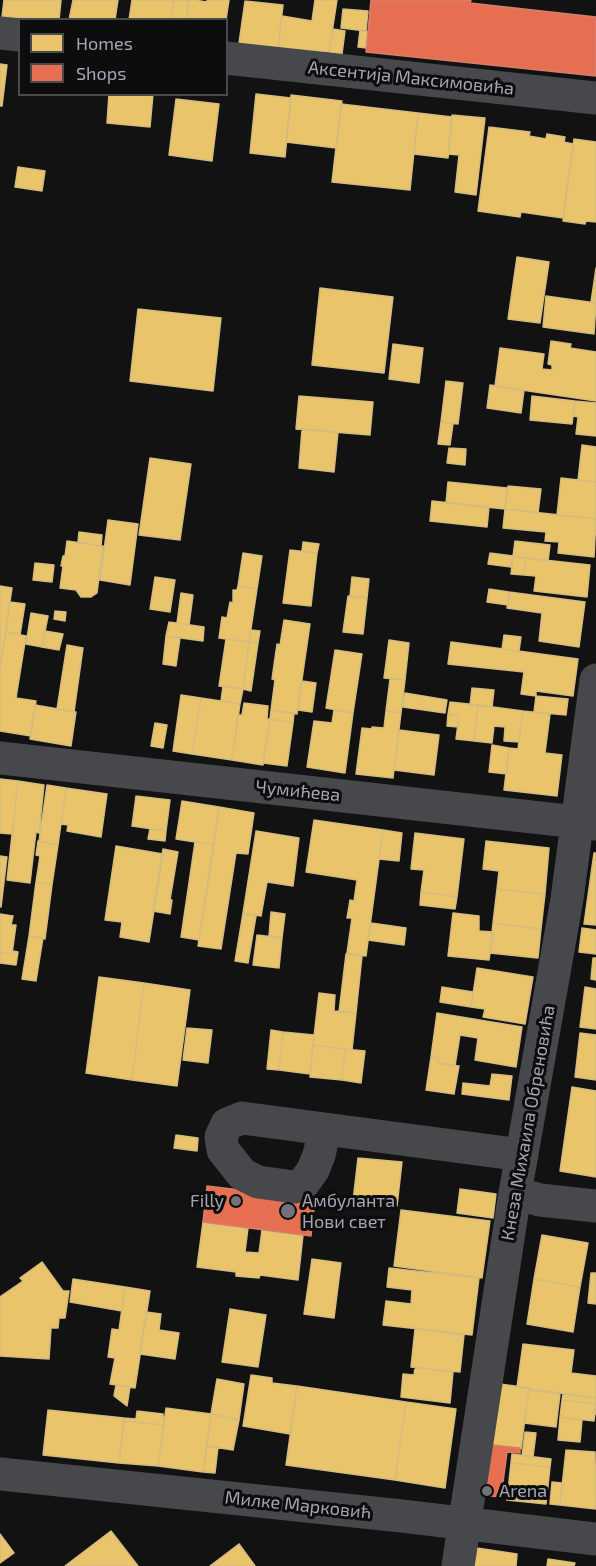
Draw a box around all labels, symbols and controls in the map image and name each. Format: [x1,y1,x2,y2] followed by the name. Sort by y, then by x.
[18,18,228,96] legend
[76,32,133,54] text: Homes
[307,56,515,100] street label: Аксентија Максимовића
[76,62,126,84] text: Shops
[255,776,341,806] street label: Чумићева
[497,1004,559,1242] street label: Кнеза Михаила Обреновића
[190,1190,224,1212] place label: Filly
[302,1190,395,1232] place label: Амбуланта Нови свет
[229,1194,243,1208] marker: Filly
[279,1202,297,1220] marker: Амбуланта Нови свет
[499,1480,547,1502] place label: Arena
[480,1484,494,1498] marker: Arena
[224,1487,372,1523] street label: Милке Марковић

